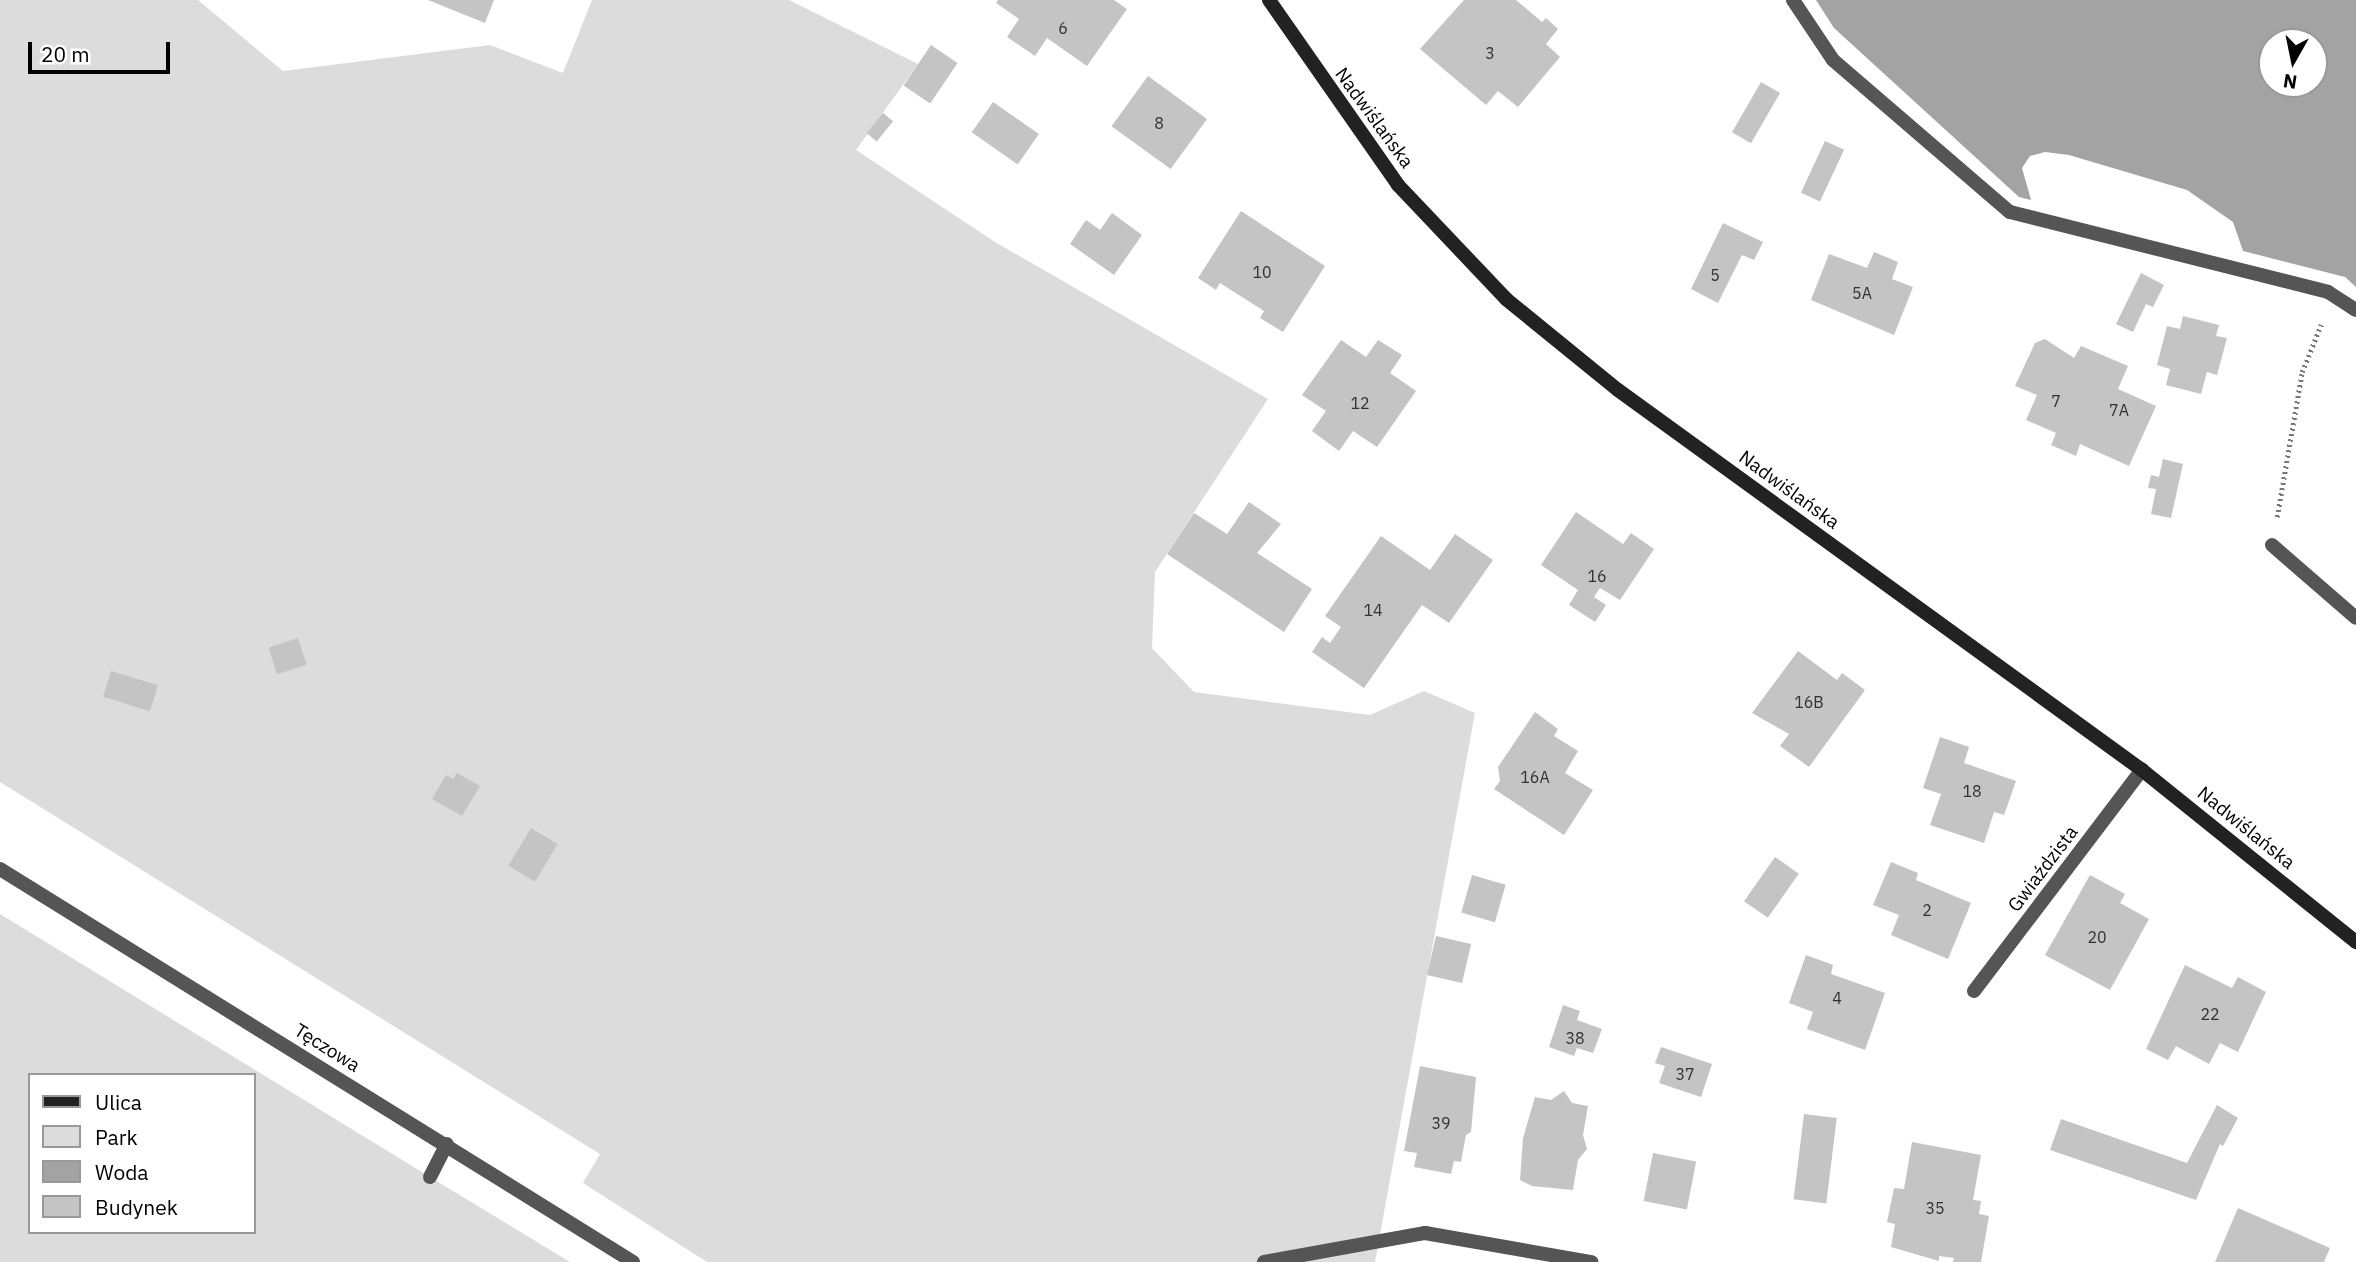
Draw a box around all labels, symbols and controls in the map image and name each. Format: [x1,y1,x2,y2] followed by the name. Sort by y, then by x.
[1058,18,1068,38] house number: 6
[32,28,173,72] scale bar
[2258,28,2328,98] north arrow
[41,40,90,68] text: 20 m
[1485,43,1495,63] house number: 3
[1330,63,1418,173] street label: Nadwiślańska
[2281,69,2299,95] text: N
[1154,113,1164,133] house number: 8
[1252,262,1272,282] house number: 10
[1710,265,1720,285] house number: 5
[1852,283,1872,303] house number: 5A
[2051,391,2061,411] house number: 7
[1350,393,1370,413] house number: 12
[2109,400,2129,420] house number: 7A
[1734,446,1844,534] street label: Nadwiślańska
[1587,566,1607,586] house number: 16
[1363,600,1383,620] house number: 14
[1794,692,1824,712] house number: 16B
[1520,767,1550,787] house number: 16A
[1962,781,1982,801] house number: 18
[2193,782,2299,874] street label: Nadwiślańska
[2003,821,2083,917] street label: Gwiaździsta
[1922,900,1932,920] house number: 2
[2087,927,2107,947] house number: 20
[1832,988,1842,1008] house number: 4
[2200,1004,2220,1024] house number: 22
[290,1019,364,1077] street label: Tęczowa
[1565,1028,1585,1048] house number: 38
[1675,1064,1695,1084] house number: 37
[28,1073,256,1234] legend
[95,1088,142,1116] text: Ulica
[1431,1113,1451,1133] house number: 39
[95,1123,138,1151] text: Park
[95,1158,149,1186] text: Woda
[95,1193,178,1221] text: Budynek
[1925,1198,1945,1218] house number: 35

